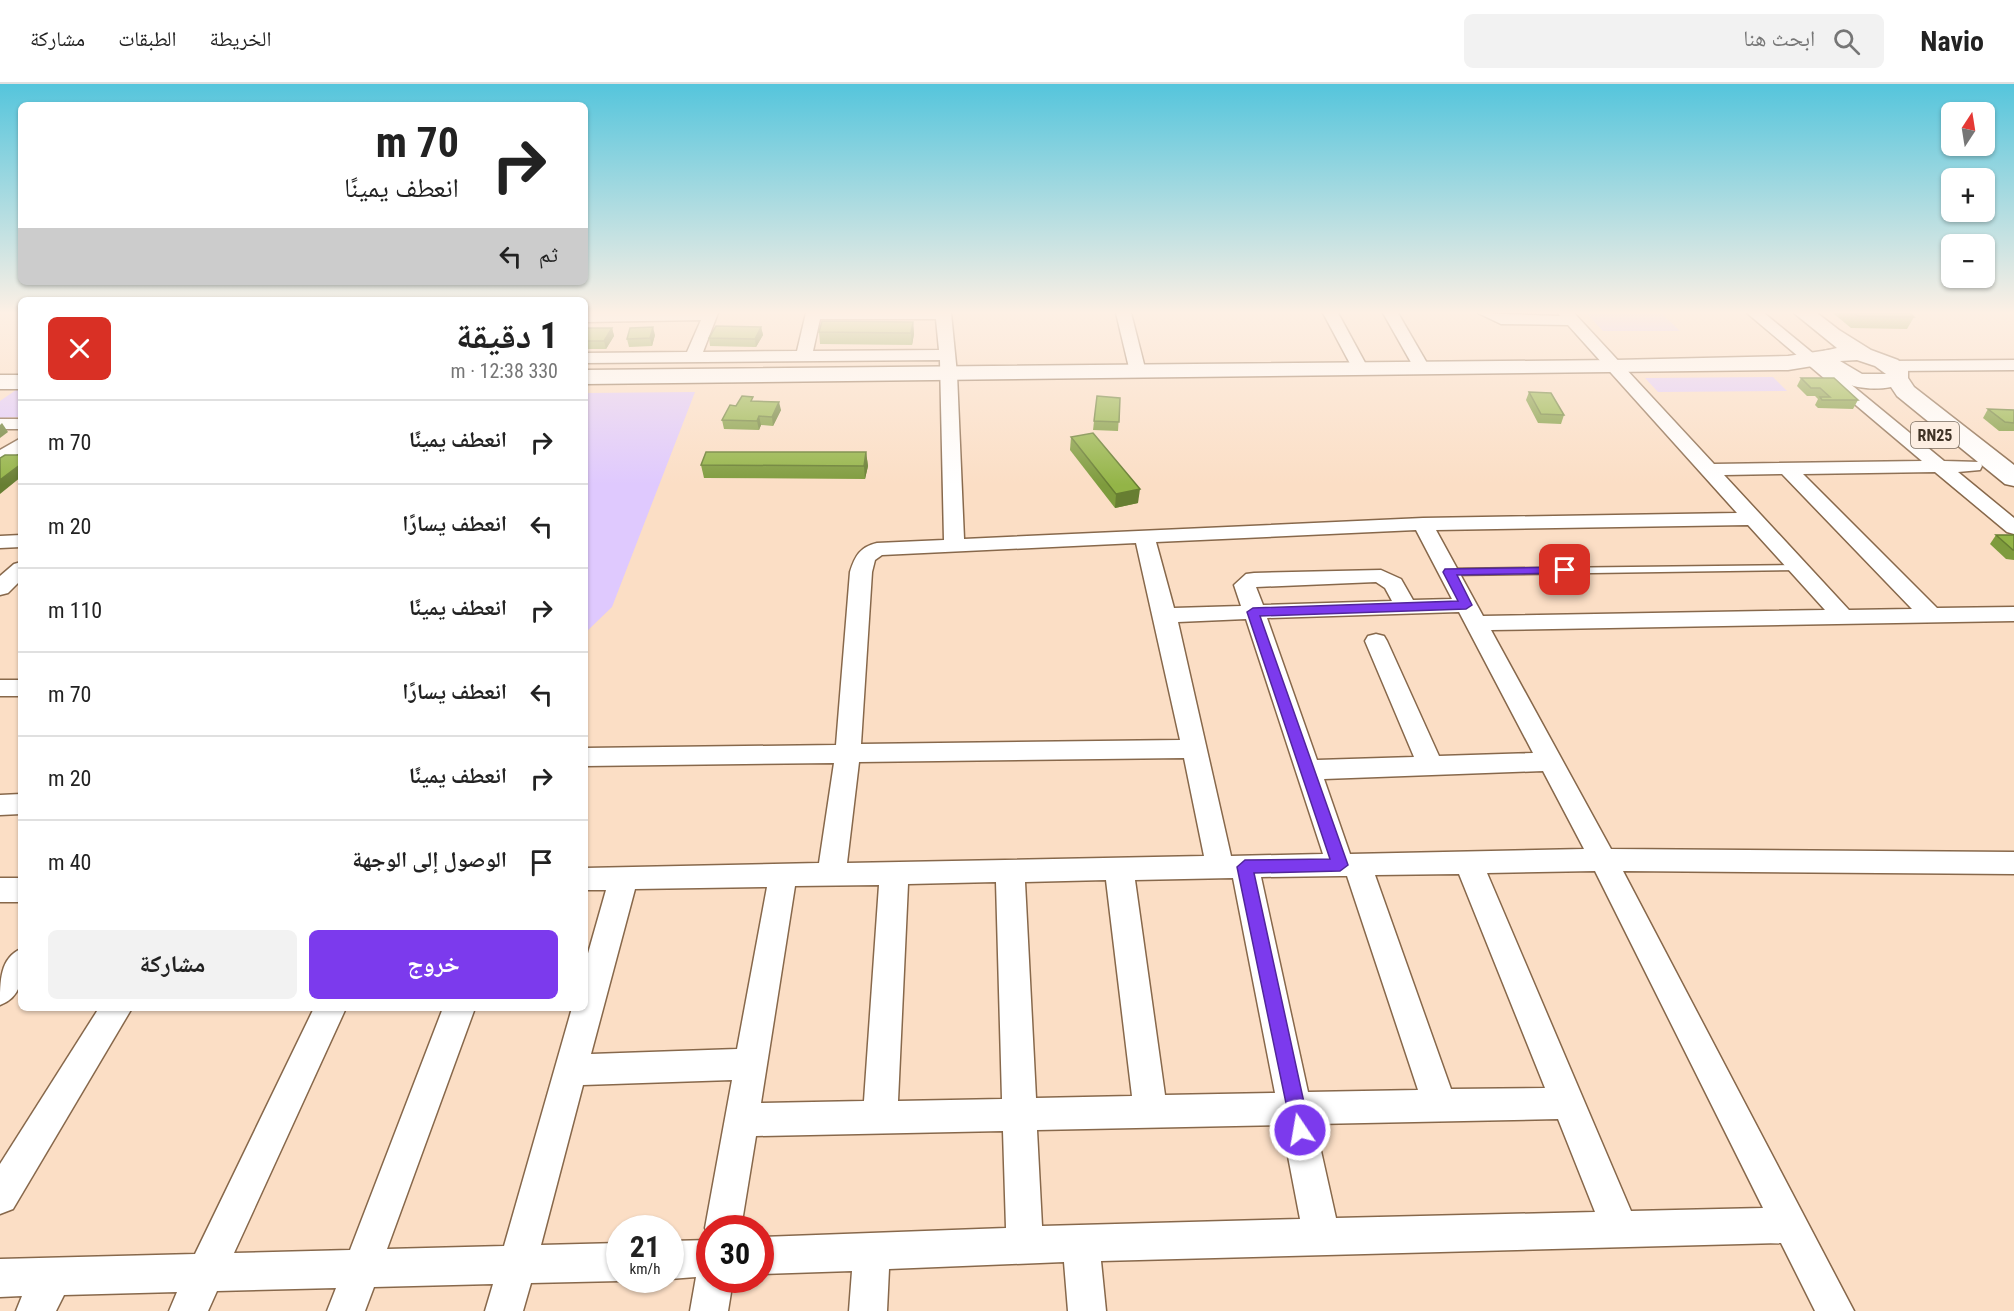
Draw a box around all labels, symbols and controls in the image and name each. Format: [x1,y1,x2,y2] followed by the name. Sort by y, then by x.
[1464,14,1884,68] search box
[1830,25,1863,58] icon: search
[1920,25,1984,58] text: Navio
[1743,26,1815,51] text: ابحث هنا
[30,27,85,51] text: مشاركة
[118,27,177,51] text: الطبقات
[210,27,271,51] text: الخريطة
[1941,102,1995,156] north arrow
[1941,102,1995,288] map controls
[376,118,459,167] text: 70 m
[480,126,558,204] icon: right
[1941,168,1995,222] button: +
[344,172,459,204] text: انعطف يمينًا
[1941,234,1995,288] button: −
[494,240,527,273] icon: left
[539,242,558,267] text: ثم
[456,315,558,357] text: 1 دقيقة
[48,317,111,380] button: close
[451,359,558,383] text: 330 m · 12:38
[1911,422,1959,448] road number: RN25
[525,426,558,459] icon: right
[409,427,507,452] text: انعطف يمينًا
[48,430,91,455] text: 70 m
[525,510,558,543] icon: left
[402,511,507,536] text: انعطف يسارًا
[48,514,91,539] text: 20 m
[1539,544,1590,595] pin
[1548,553,1581,586] icon: arrive
[525,594,558,627] icon: right
[409,595,507,620] text: انعطف يمينًا
[48,598,102,623] text: 110 m
[525,678,558,711] icon: left
[402,679,507,704] text: انعطف يسارًا
[48,682,91,707] text: 70 m
[525,762,558,795] icon: right
[409,763,507,788] text: انعطف يمينًا
[48,766,91,791] text: 20 m
[525,846,558,879] icon: arrive
[352,847,507,872] text: الوصول إلى الوجهة
[48,850,91,875] text: 40 m
[48,930,297,999] button: مشاركة
[309,930,558,999] button: خروج
[1268,1098,1332,1162] position arrow
[696,1215,774,1293] speed limit sign: 30
[630,1229,660,1264] text: 21
[630,1260,660,1278] text: km/h

